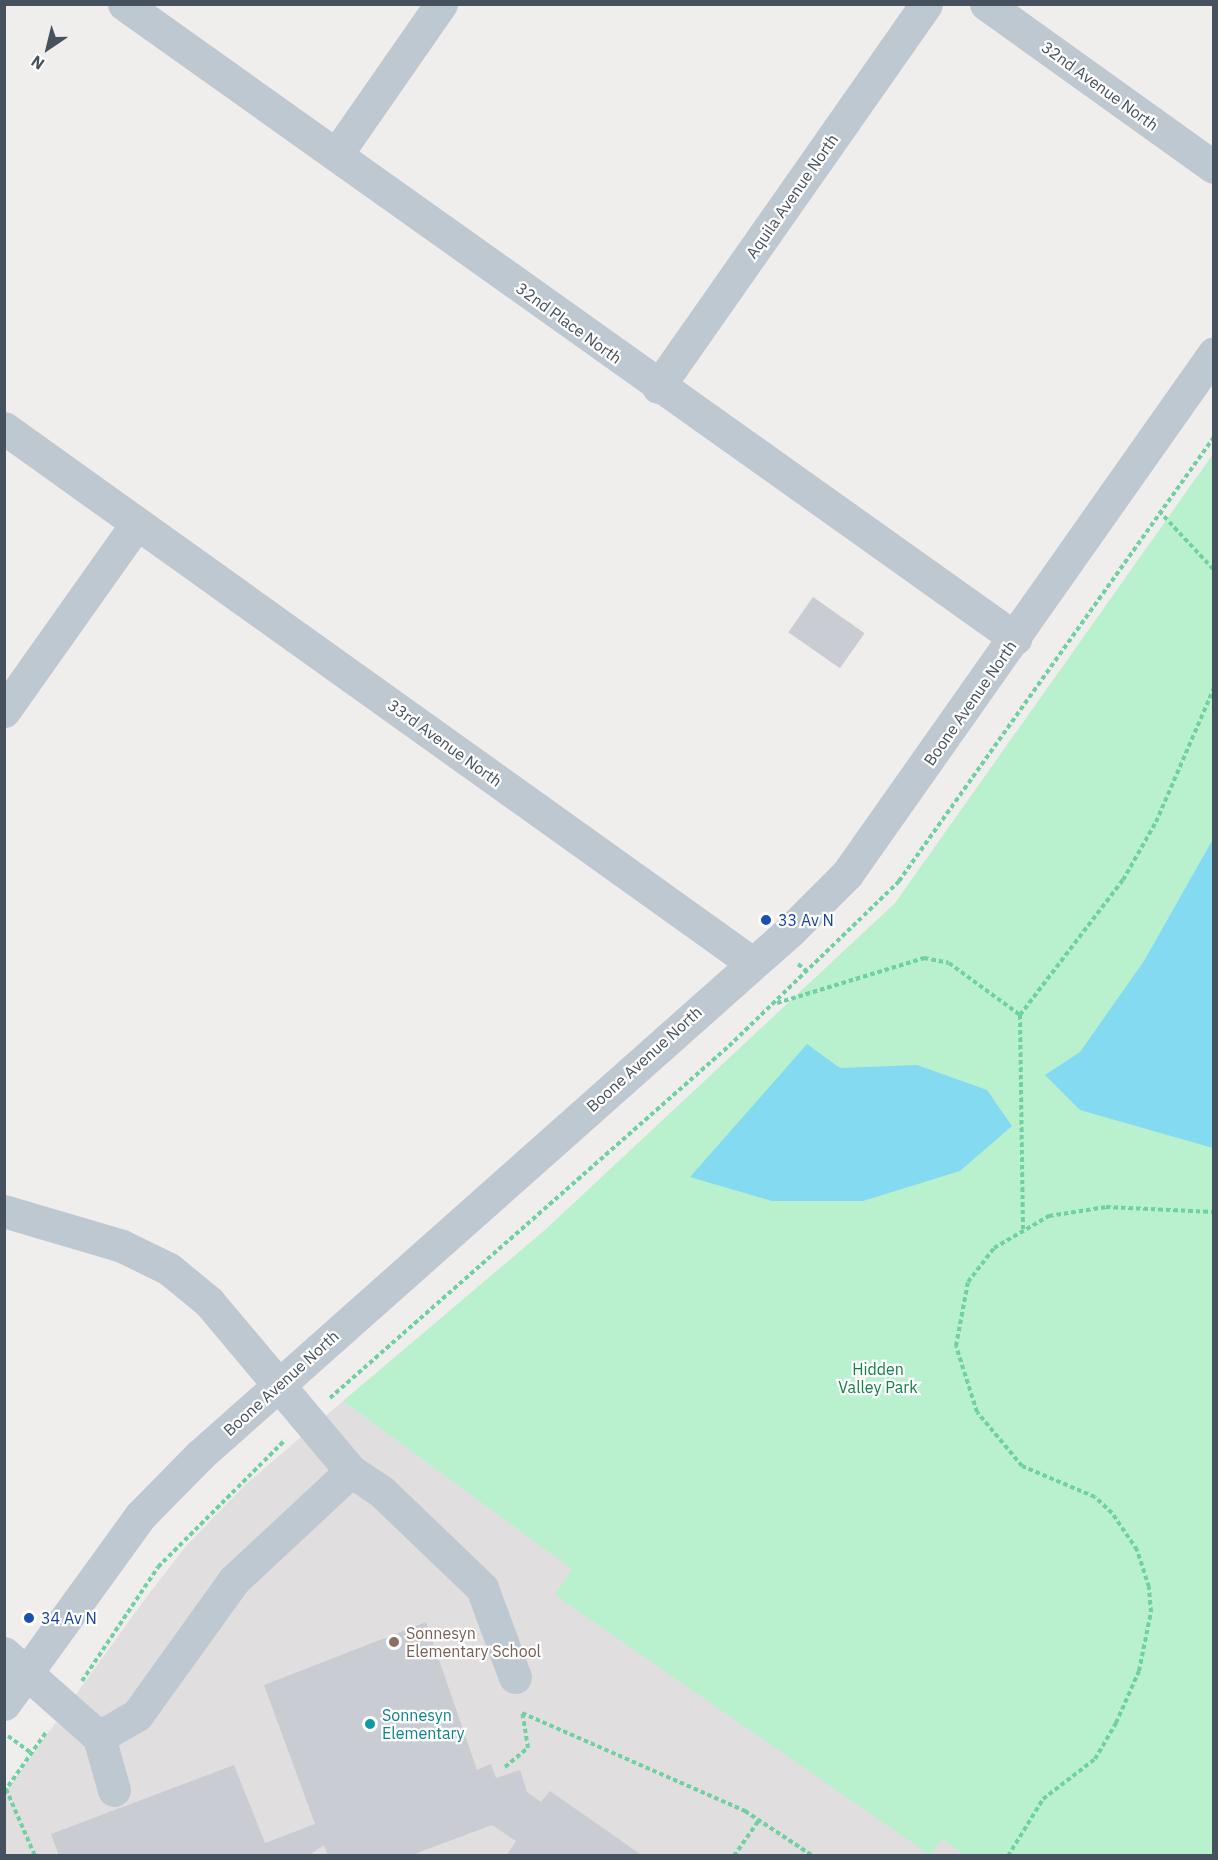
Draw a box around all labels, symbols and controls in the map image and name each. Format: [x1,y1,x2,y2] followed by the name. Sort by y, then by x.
[18,18,78,78] north arrow
[1038,37,1162,135] street label: 32nd Avenue North
[27,51,48,74] text: N
[742,130,842,262] street label: Aquila Avenue North
[513,278,625,368] street label: 32nd Place North
[920,637,1020,769] street label: Boone Avenue North
[384,695,506,791] street label: 33rd Avenue North
[778,910,834,930] place label: 33 Av N
[759,913,773,927] marker: 33 Av N
[583,1002,705,1116] street label: Boone Avenue North
[220,1326,342,1440] street label: Boone Avenue North
[838,1359,918,1397] park label: Hidden Valley Park
[41,1608,97,1628] place label: 34 Av N
[22,1611,36,1625] marker: 34 Av N
[406,1623,541,1661] place label: Sonnesyn Elementary School
[387,1635,401,1649] marker: Sonnesyn Elementary School
[382,1705,464,1743] place label: Sonnesyn Elementary
[363,1717,377,1731] marker: Sonnesyn Elementary

